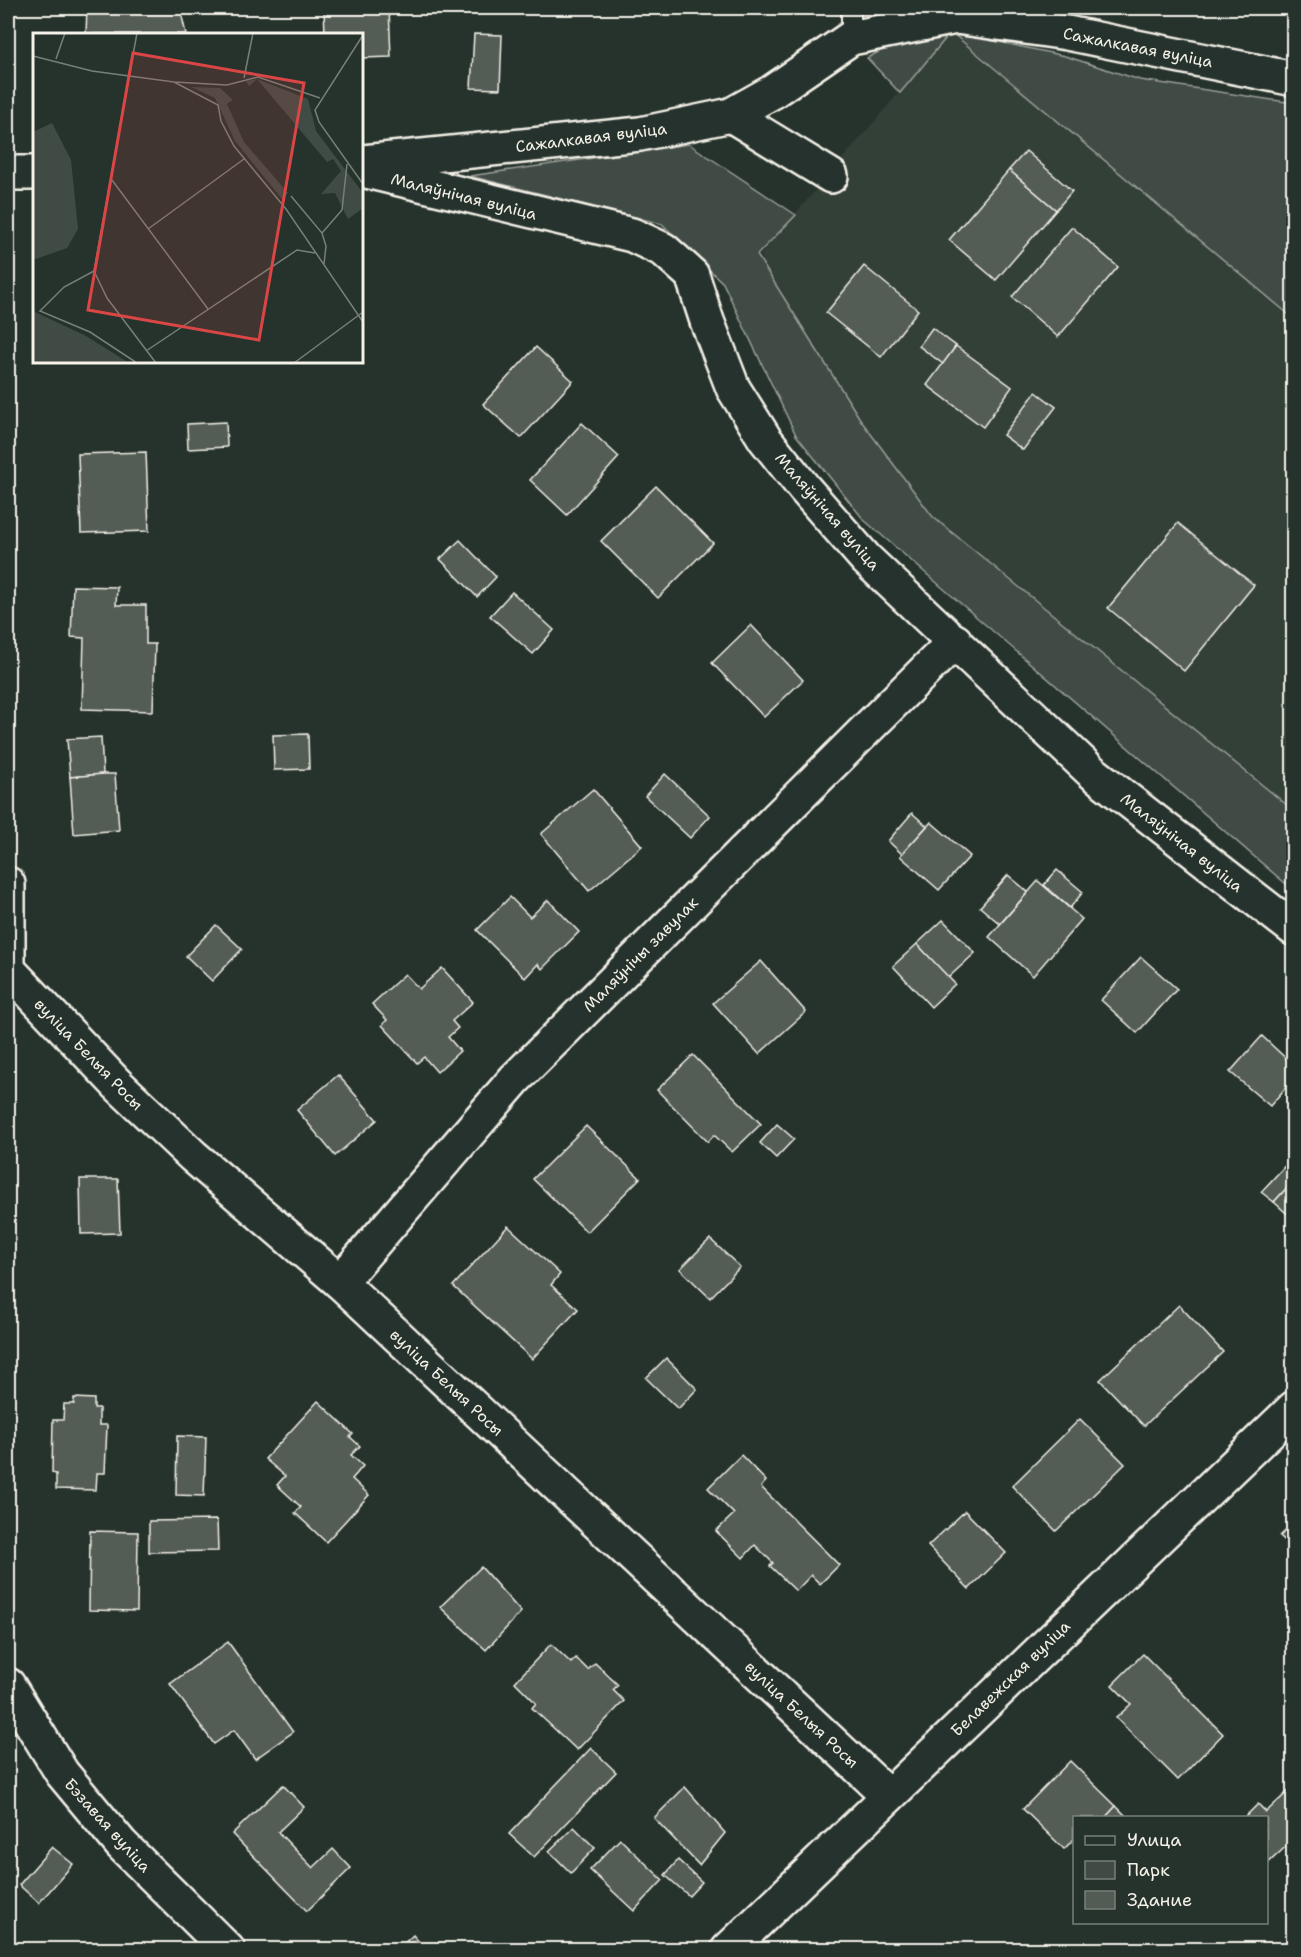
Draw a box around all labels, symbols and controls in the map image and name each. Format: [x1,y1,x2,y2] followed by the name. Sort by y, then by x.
[1061,23,1215,72] street label: Сажалкавая вуліца
[33,33,363,363] inset map
[514,118,668,157] street label: Сажалкавая вуліца
[389,168,539,225] street label: Маляўнічая вуліца
[771,448,885,575] street label: Маляўнічая вуліца
[1116,788,1247,897] street label: Маляўнічая вуліца
[578,892,703,1017] street label: Маляўнічы завулак
[30,994,148,1115] street label: вуліца Белыя Росы
[385,1324,508,1441] street label: вуліца Белыя Росы
[946,1616,1075,1741] street label: Белавежская вуліца
[740,1656,863,1773] street label: вуліца Белыя Росы
[60,1774,156,1877] street label: Бэзавая вуліца
[1073,1816,1268,1924] legend
[1127,1828,1181,1852] text: Улица
[1127,1858,1170,1882] text: Парк
[1127,1888,1192,1912] text: Здание

